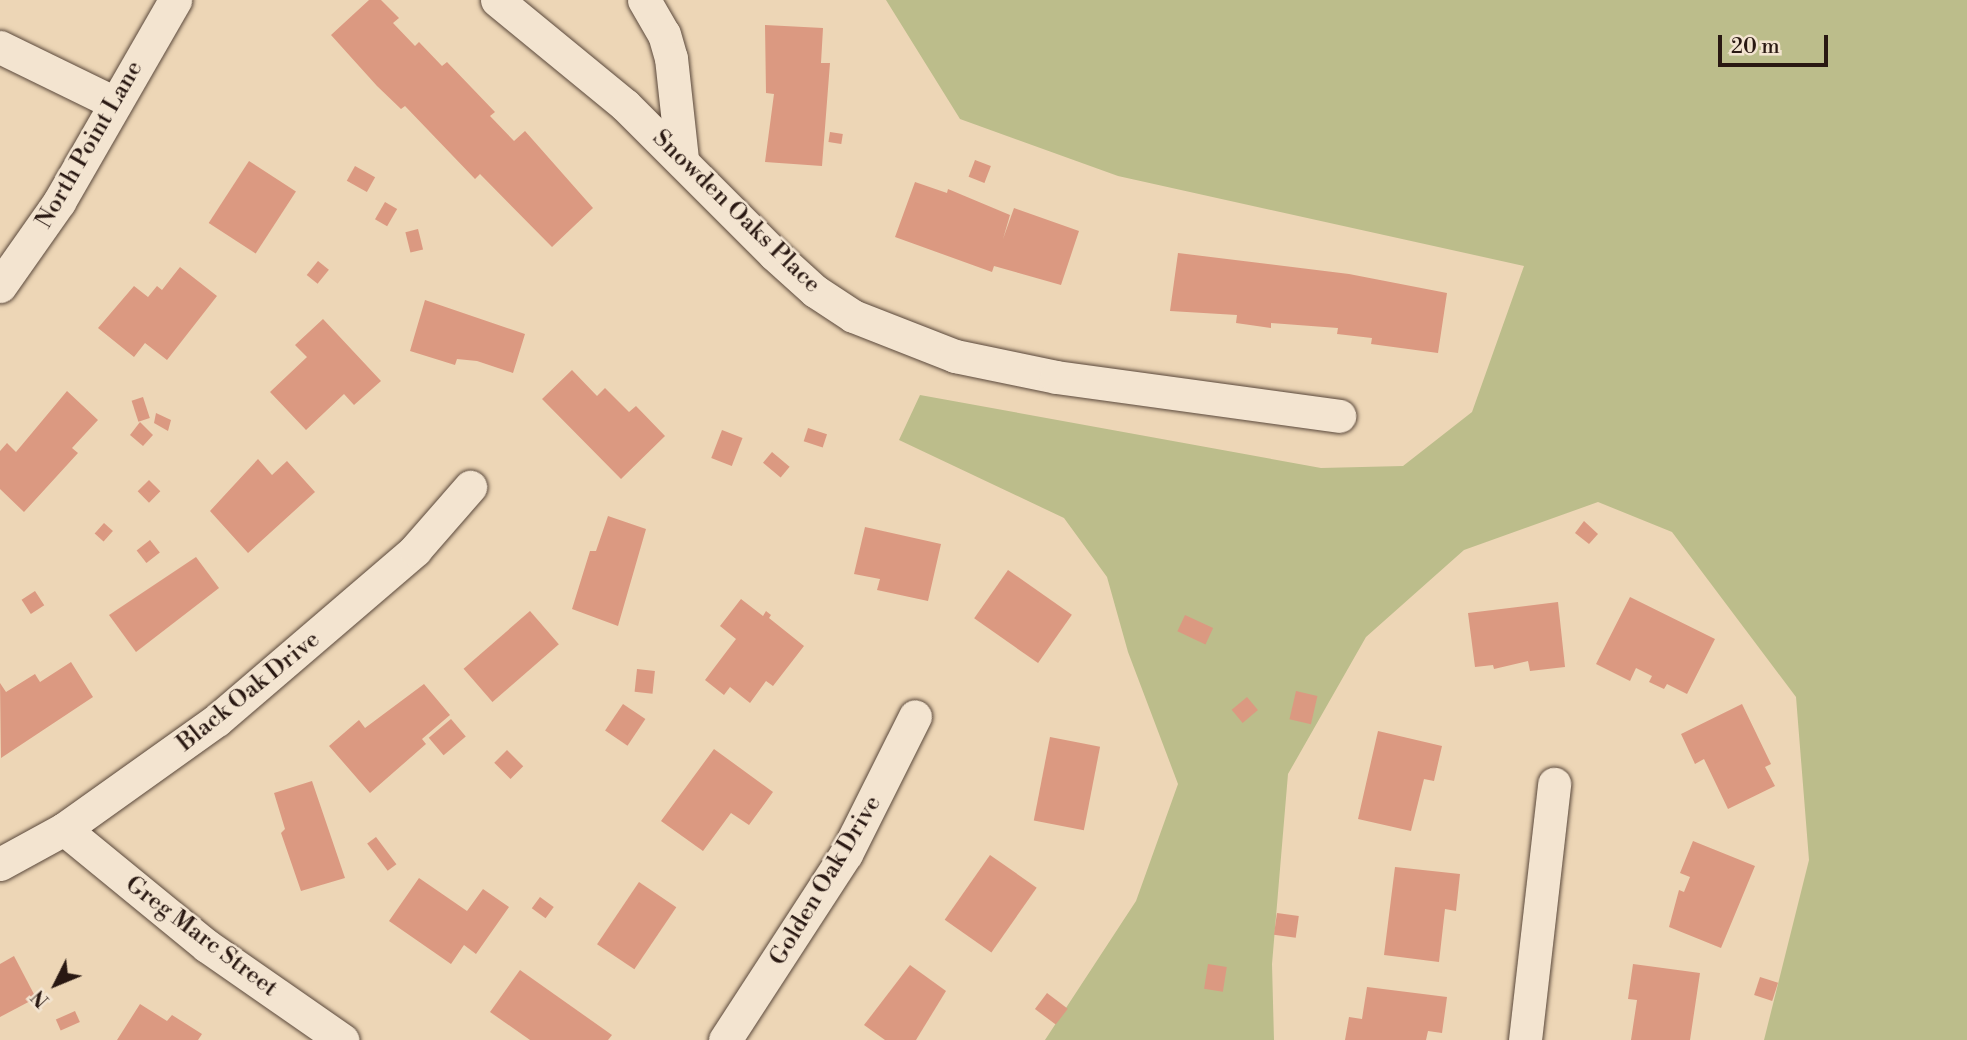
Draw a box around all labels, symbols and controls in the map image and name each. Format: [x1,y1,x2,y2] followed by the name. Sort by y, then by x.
[1722,21,1832,65] scale bar
[1731,34,1780,60] text: 20 m
[30,56,150,234] street label: North Point Lane
[646,124,826,300] street label: Snowden Oaks Place
[172,626,326,758] street label: Black Oak Drive
[764,791,888,971] street label: Golden Oak Drive
[119,870,283,1004] street label: Greg Marc Street
[21,949,91,1019] north arrow
[27,985,55,1012] text: N

